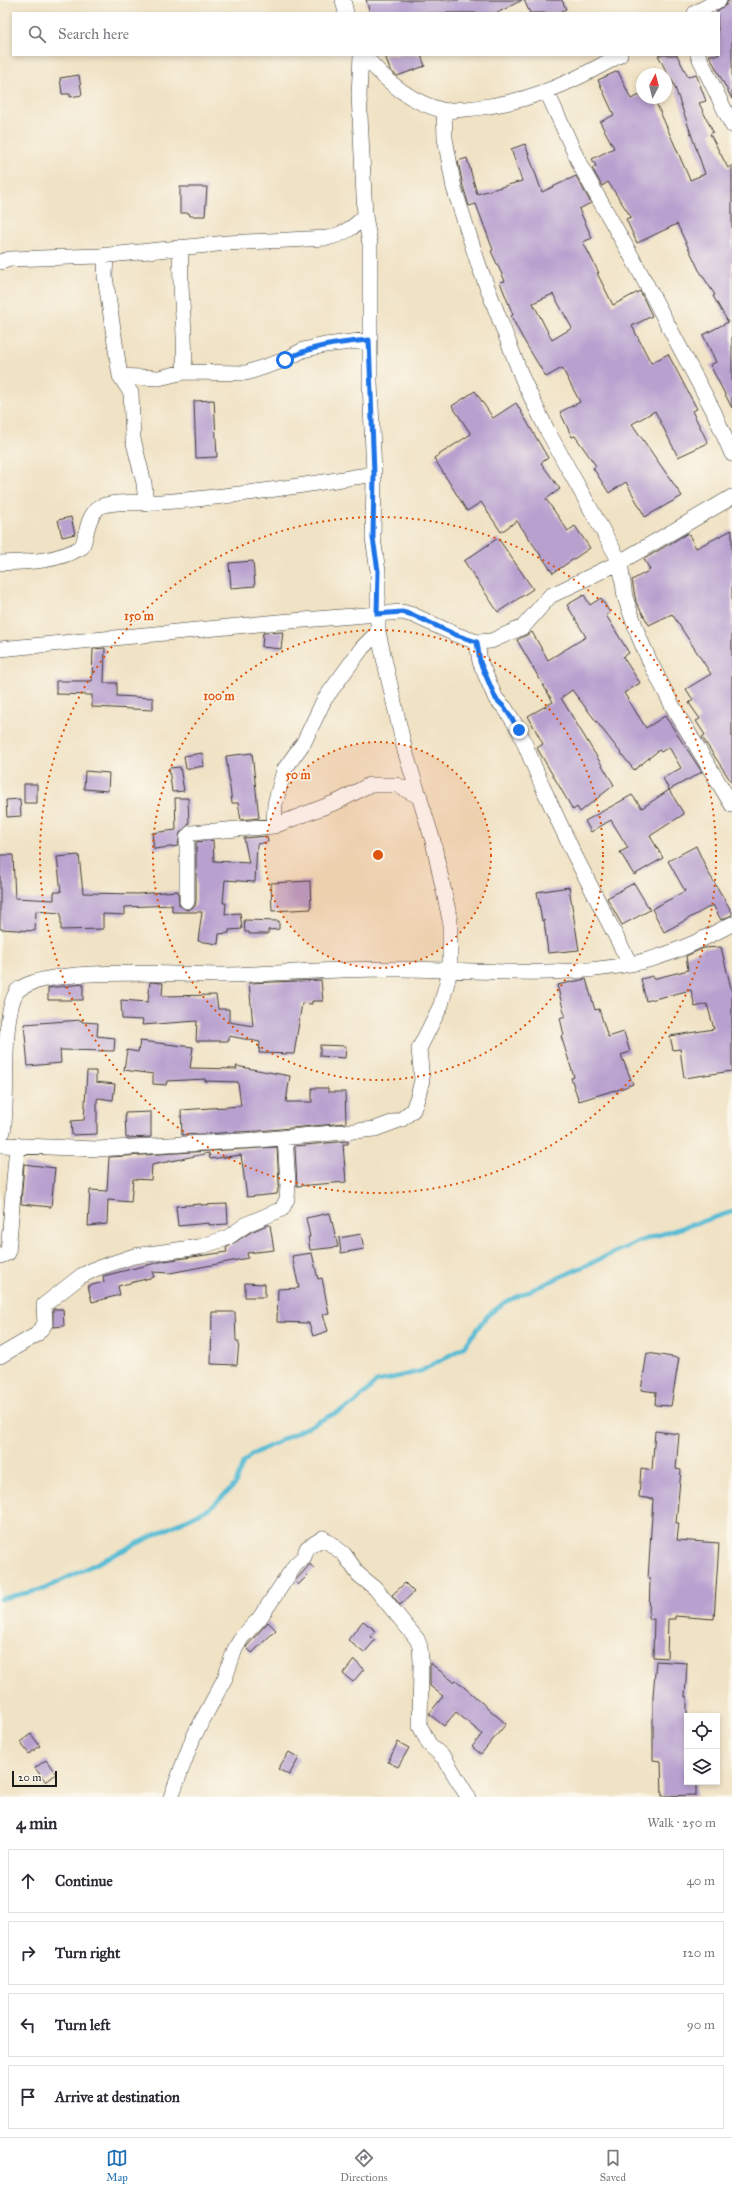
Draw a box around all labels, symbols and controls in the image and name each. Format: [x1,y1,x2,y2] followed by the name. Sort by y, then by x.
[12,12,720,56] search box
[26,23,48,45] icon: search
[58,25,129,43] text: Search here
[636,68,672,104] north arrow
[276,351,294,369] route start
[124,609,155,623] text: 150 m
[203,689,236,703] text: 100 m
[510,721,528,739] route end
[285,768,312,782] text: 50 m
[371,848,385,862] centre of rings
[684,1713,720,1785] map controls
[684,1713,720,1749] button: locate
[684,1749,720,1785] button: layers
[12,1769,57,1788] scale bar
[18,1771,41,1784] text: 20 m
[16,1813,57,1834] text: 4 min
[647,1815,716,1831] text: Walk · 250 m
[17,1870,39,1892] icon: ahead
[55,1872,113,1890] text: Continue
[686,1873,715,1889] text: 40 m
[17,1942,39,1964] icon: right
[55,1944,120,1962] text: Turn right
[682,1945,715,1961] text: 120 m
[17,2014,39,2036] icon: left
[55,2016,111,2034] text: Turn left
[687,2017,715,2033] text: 90 m
[17,2086,39,2108] icon: arrive
[55,2088,180,2106] text: Arrive at destination
[106,2147,128,2184] tab: Map
[340,2147,388,2184] tab: Directions
[600,2147,626,2184] tab: Saved

